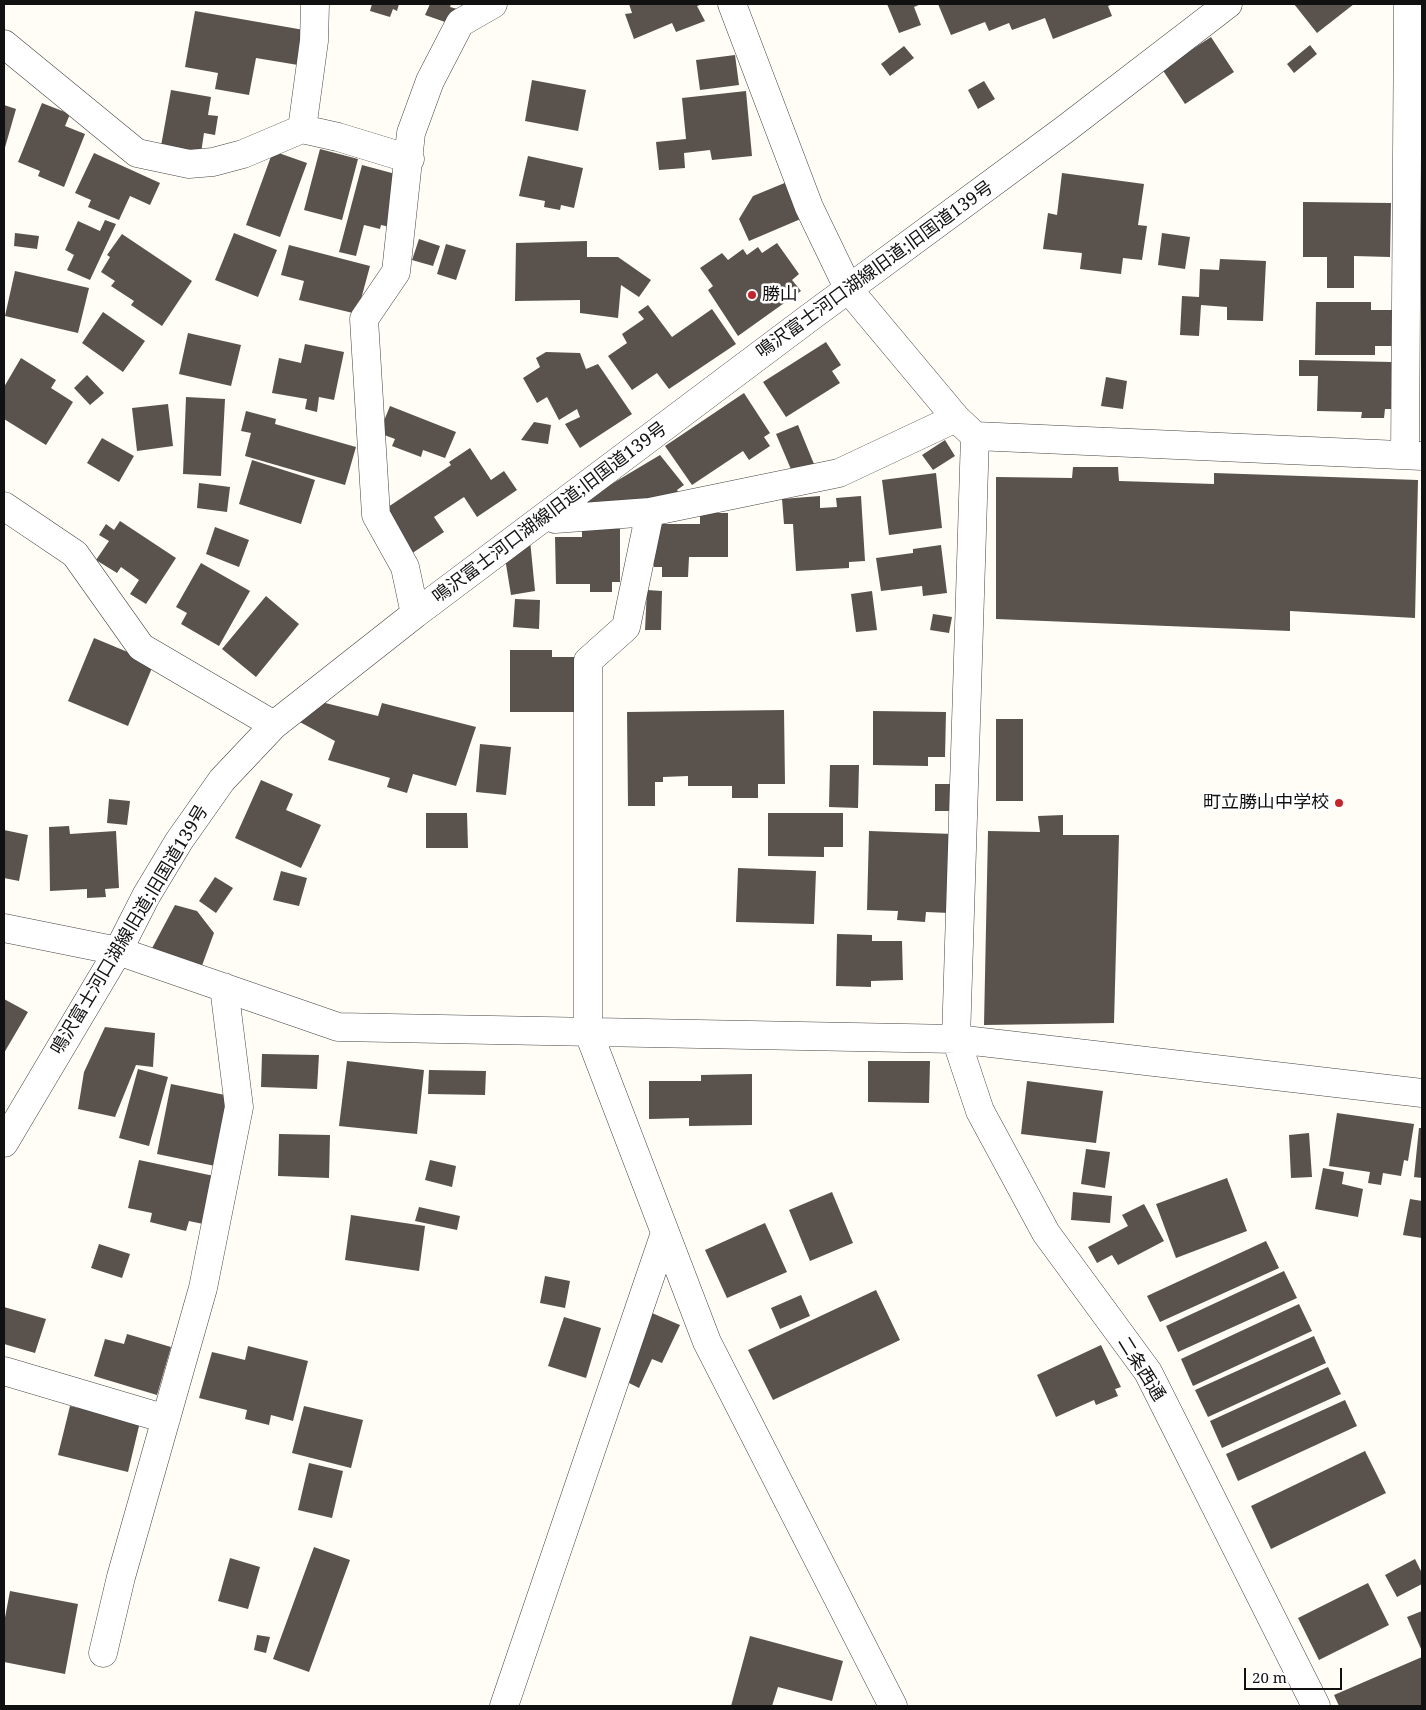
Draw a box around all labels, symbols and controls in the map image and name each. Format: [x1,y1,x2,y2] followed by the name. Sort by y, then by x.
[752,177,998,363] street label: 鳴沢富士河口湖線旧道;旧国道139号
[762,284,798,306] place label: 勝山
[746,289,758,301] marker: 勝山
[429,418,671,608] street label: 鳴沢富士河口湖線旧道;旧国道139号
[1203,792,1329,814] place label: 町立勝山中学校
[1333,797,1345,809] marker: 町立勝山中学校
[47,801,213,1059] street label: 鳴沢富士河口湖線旧道;旧国道139号
[1113,1333,1169,1405] street label: 二条西通
[1246,1658,1344,1690] scale bar
[1252,1667,1287,1687] text: 20 m

